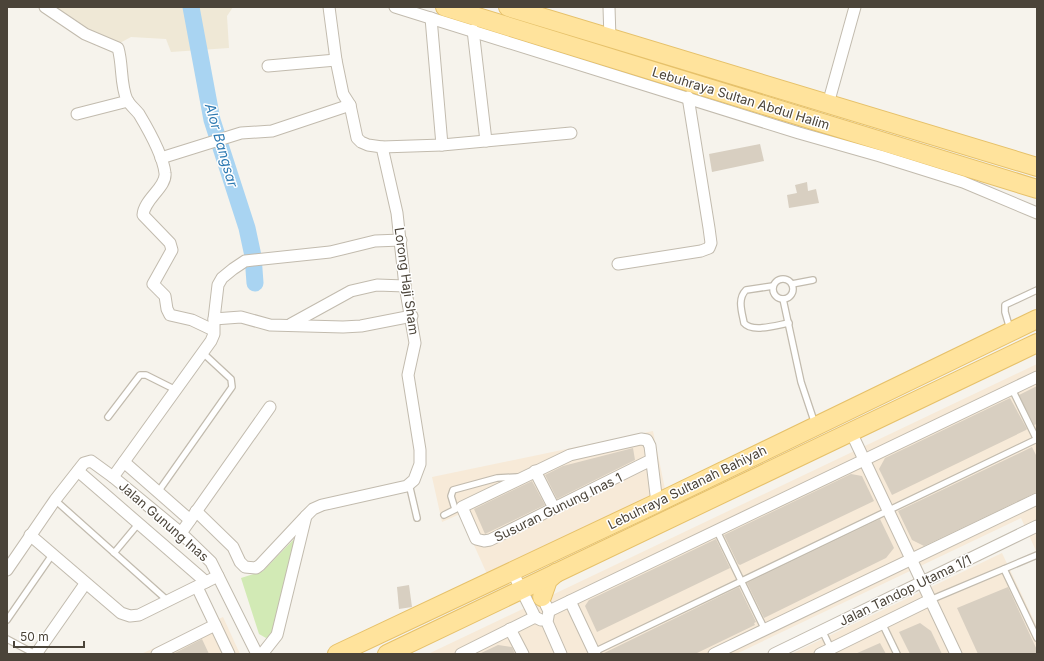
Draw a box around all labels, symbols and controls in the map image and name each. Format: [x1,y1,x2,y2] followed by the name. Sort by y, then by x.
[650,63,832,133] street label: Lebuhraya Sultan Abdul Halim
[202,100,242,190] water label: Alor Bangsar
[392,226,422,336] street label: Lorong Haji Sham
[605,442,769,532] street label: Lebuhraya Sultanah Bahiyah
[491,469,625,545] street label: Susuran Gunung Inas 1
[116,478,212,564] street label: Jalan Gunung Inas
[836,551,974,629] street label: Jalan Tandop Utama 1/1
[14,623,84,649] scale bar
[20,629,49,644] text: 50 m

